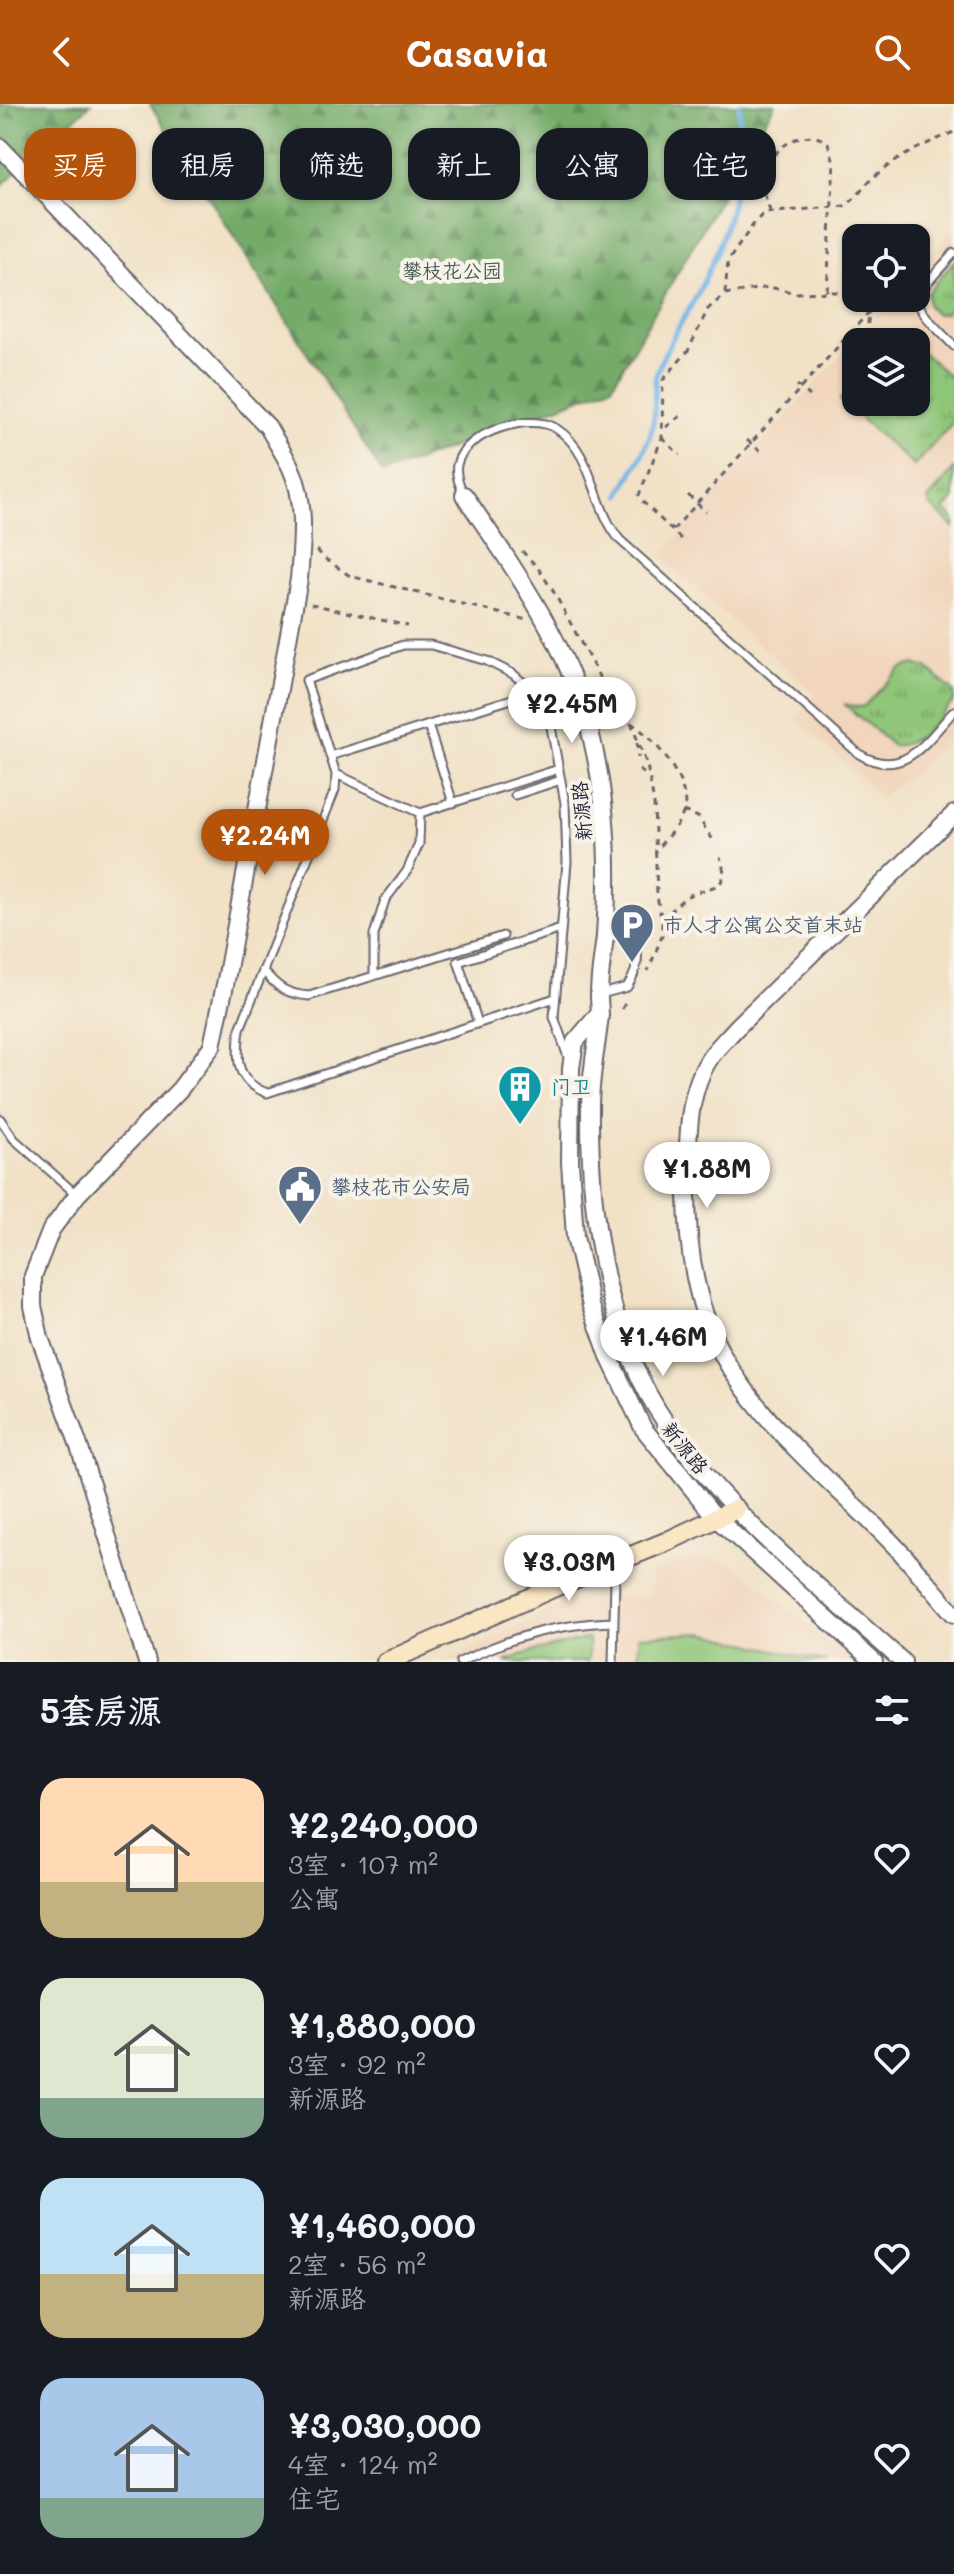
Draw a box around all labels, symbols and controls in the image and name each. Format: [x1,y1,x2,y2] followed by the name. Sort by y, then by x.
[406,29,548,76] text: Casavia
[40,30,84,74] icon: back
[870,30,914,74] icon: search
[24,128,136,200] chip: 买房
[152,128,264,200] chip: 租房
[280,128,392,200] chip: 筛选
[408,128,520,200] chip: 新上
[536,128,648,200] chip: 公寓
[664,128,776,200] chip: 住宅
[842,224,930,416] map controls
[842,224,930,312] button: locate
[402,257,502,283] park label: 攀枝花公园
[842,328,930,416] button: layers
[507,677,637,745] pin: ¥2.45M
[526,686,618,720] text: ¥2.45M
[565,779,597,842] street label: 新源路
[200,809,330,877] pin: ¥2.24M
[219,818,311,852] text: ¥2.24M
[608,901,656,964] parking icon: 市人才公寓公交首末站
[663,911,863,937] place label: 市人才公寓公交首末站
[496,1063,544,1126] building icon: 门卫
[551,1073,591,1099] place label: 门卫
[642,1142,772,1210] pin: ¥1.88M
[662,1151,752,1185] text: ¥1.88M
[276,1163,324,1226] public building icon: 攀枝花市公安局
[331,1173,471,1199] place label: 攀枝花市公安局
[598,1310,728,1378] pin: ¥1.46M
[618,1319,708,1353] text: ¥1.46M
[657,1416,715,1480] street label: 新源路
[504,1535,634,1603] pin: ¥3.03M
[522,1544,616,1578] text: ¥3.03M
[40,1687,162,1732] text: 5套房源
[870,1688,914,1732] icon: filters
[288,1802,478,1847] text: ¥2,240,000
[104,1810,200,1906] icon: home
[870,1836,914,1880] icon: heart
[288,1847,438,1881] text: 3室 · 107 m²
[288,1881,340,1915] text: 公寓
[288,2002,476,2047] text: ¥1,880,000
[104,2010,200,2106] icon: home
[870,2036,914,2080] icon: heart
[288,2047,426,2081] text: 3室 · 92 m²
[288,2081,366,2115] text: 新源路
[288,2202,476,2247] text: ¥1,460,000
[104,2210,200,2306] icon: home
[870,2236,914,2280] icon: heart
[288,2247,426,2281] text: 2室 · 56 m²
[288,2281,366,2315] text: 新源路
[288,2402,481,2447] text: ¥3,030,000
[104,2410,200,2506] icon: home
[870,2436,914,2480] icon: heart
[288,2447,437,2481] text: 4室 · 124 m²
[288,2481,340,2515] text: 住宅

